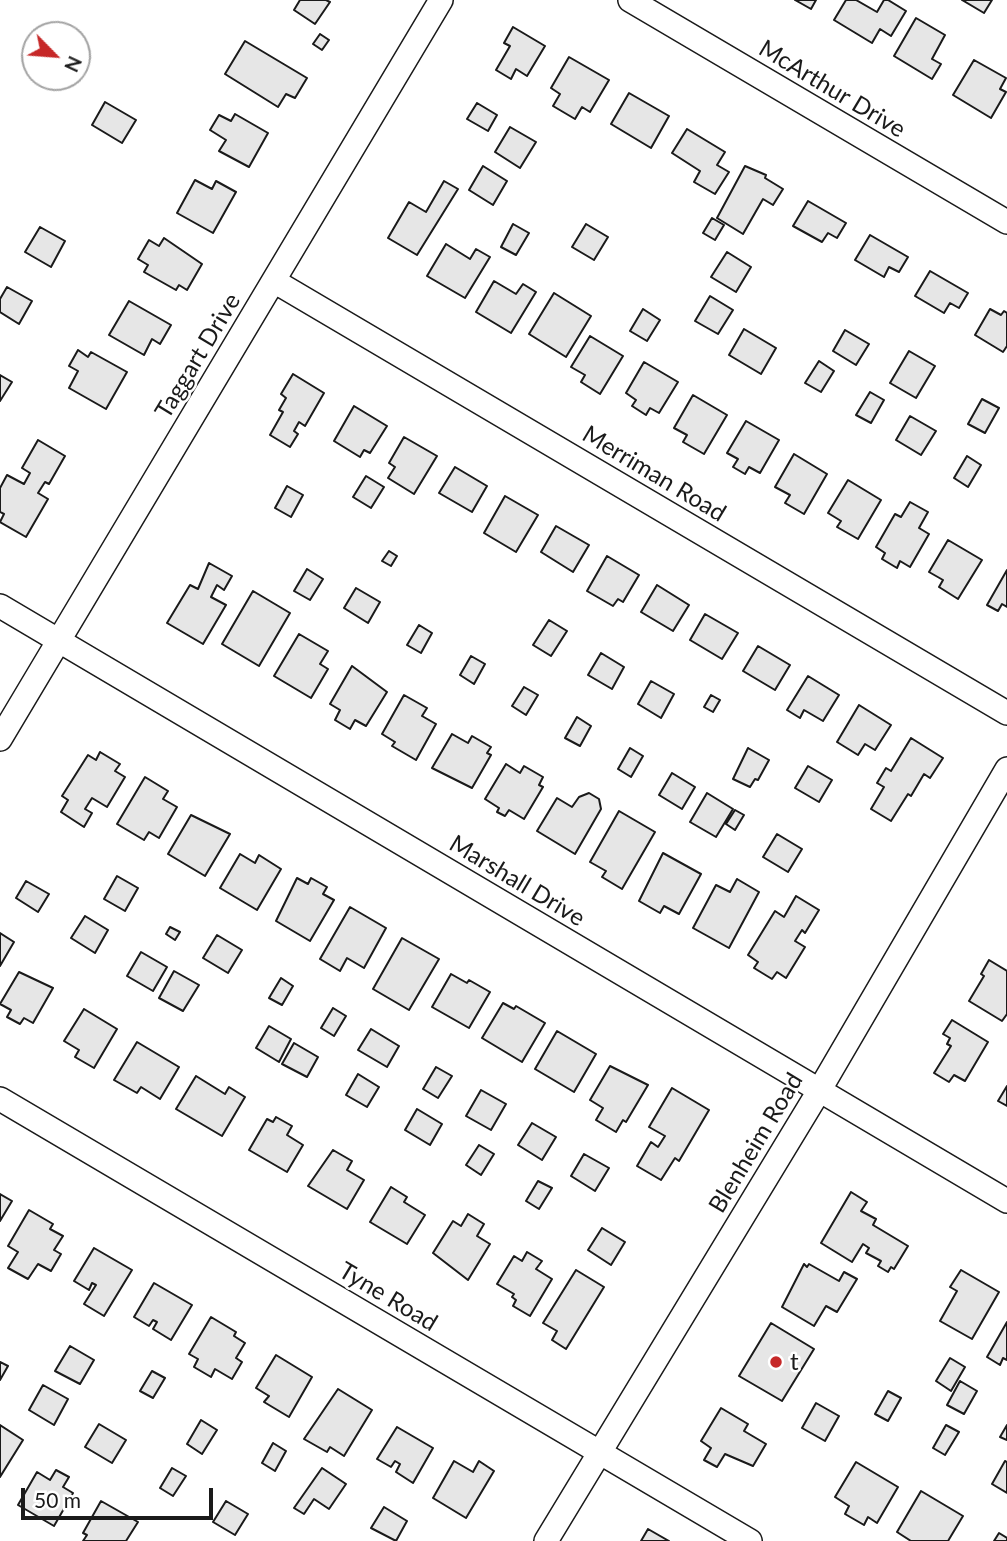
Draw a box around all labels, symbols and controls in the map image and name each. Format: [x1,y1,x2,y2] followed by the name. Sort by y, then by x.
[21,21,91,91] north arrow
[754,34,910,144] street label: McArthur Drive
[60,53,87,76] text: N
[149,288,247,424] street label: Taggart Drive
[577,420,731,528] street label: Merriman Road
[444,829,590,933] street label: Marshall Drive
[703,1068,809,1218] street label: Blenheim Road
[333,1256,443,1338] street label: Tyne Road
[790,1348,799,1376] place label: t
[768,1354,784,1370] marker: t
[24,1474,217,1518] scale bar
[34,1487,81,1512] text: 50 m

